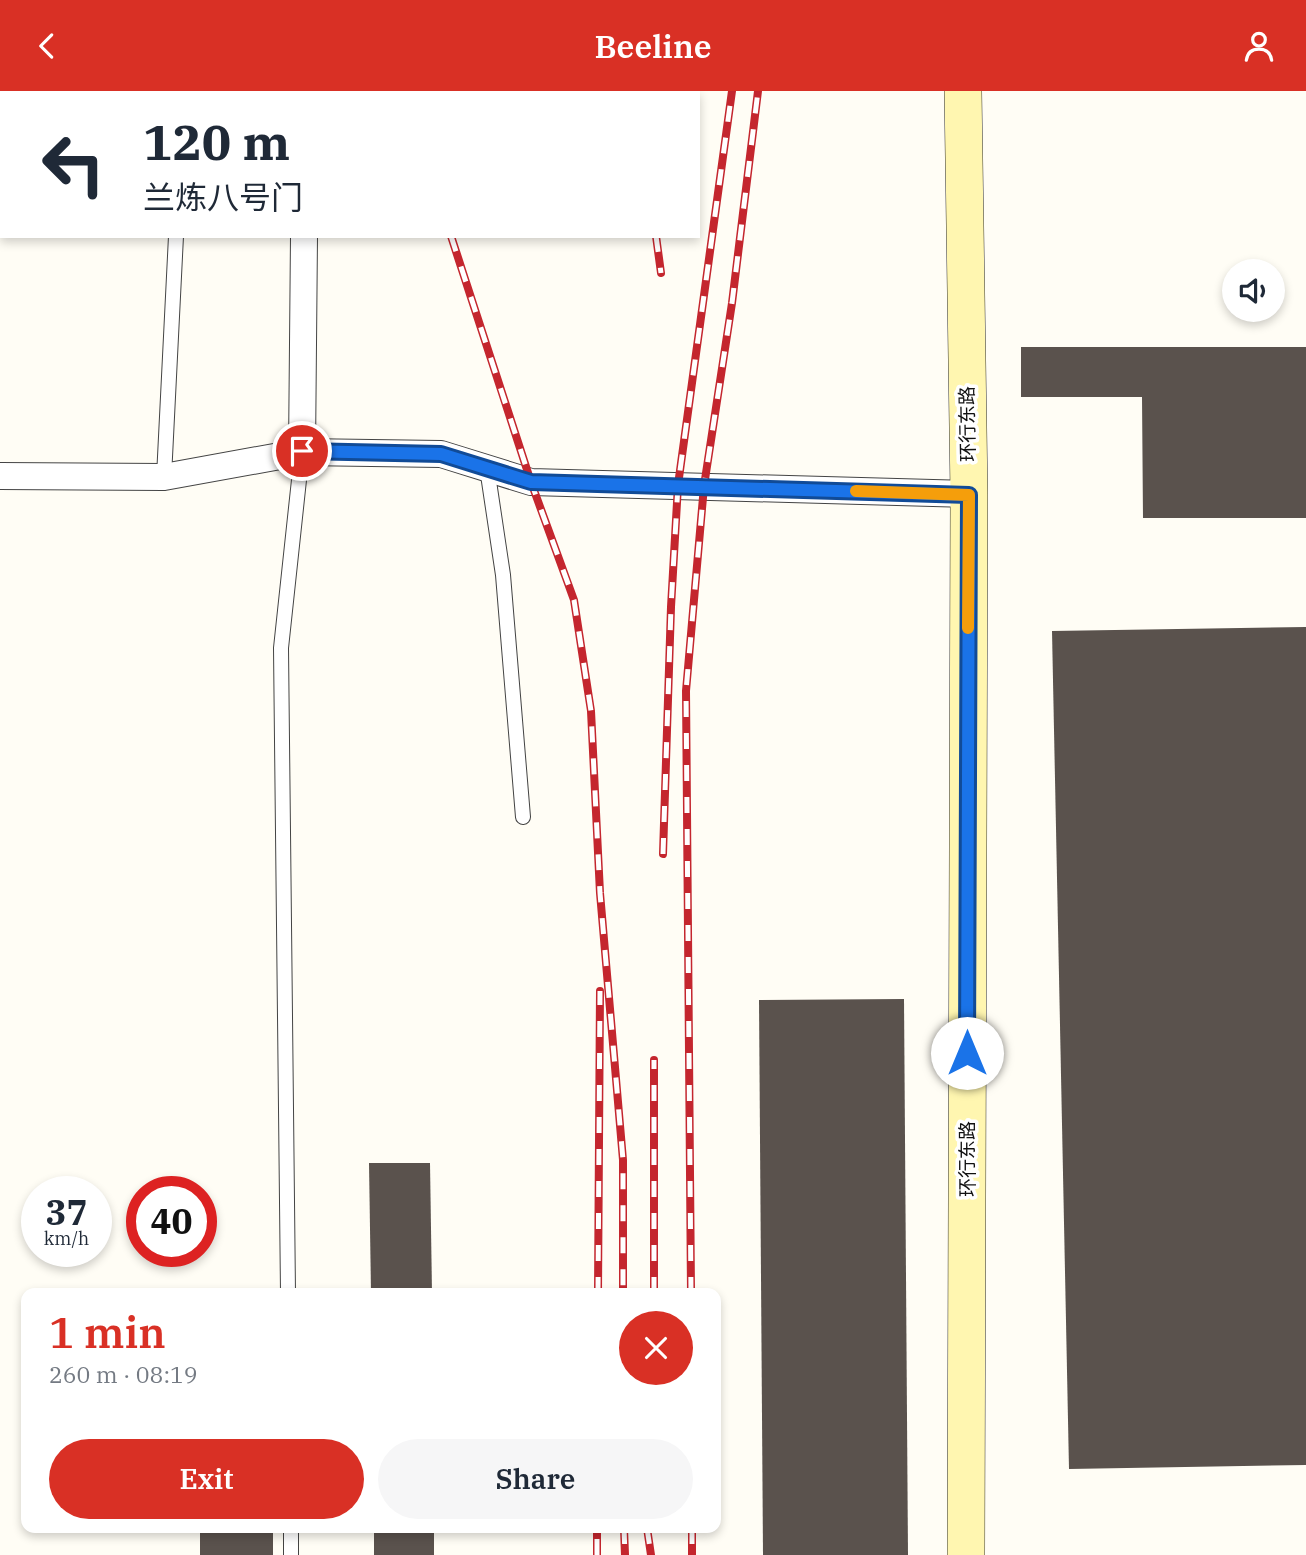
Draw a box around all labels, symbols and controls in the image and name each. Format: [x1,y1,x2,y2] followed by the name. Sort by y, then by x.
[594,25,712,67] text: Beeline
[28,27,66,65] icon: back
[1240,27,1278,65] icon: person
[143,110,290,173] text: 120 m
[28,119,119,210] icon: left
[143,176,303,218] text: 兰炼八号门
[1222,259,1285,322] map controls
[1222,259,1285,322] button: sound
[954,386,980,462] street label: 环行东路
[272,421,332,481] pin
[283,432,321,470] icon: arrive
[930,1016,1004,1090] position arrow
[955,1121,979,1197] street label: 环行东路
[126,1176,217,1267] speed limit sign: 40
[45,1189,88,1235] text: 37
[44,1227,89,1250] text: km/h
[49,1305,166,1360] text: 1 min
[619,1311,693,1385] button: close
[49,1359,198,1389] text: 260 m · 08:19
[49,1439,364,1519] button: Exit
[378,1439,693,1519] button: Share

